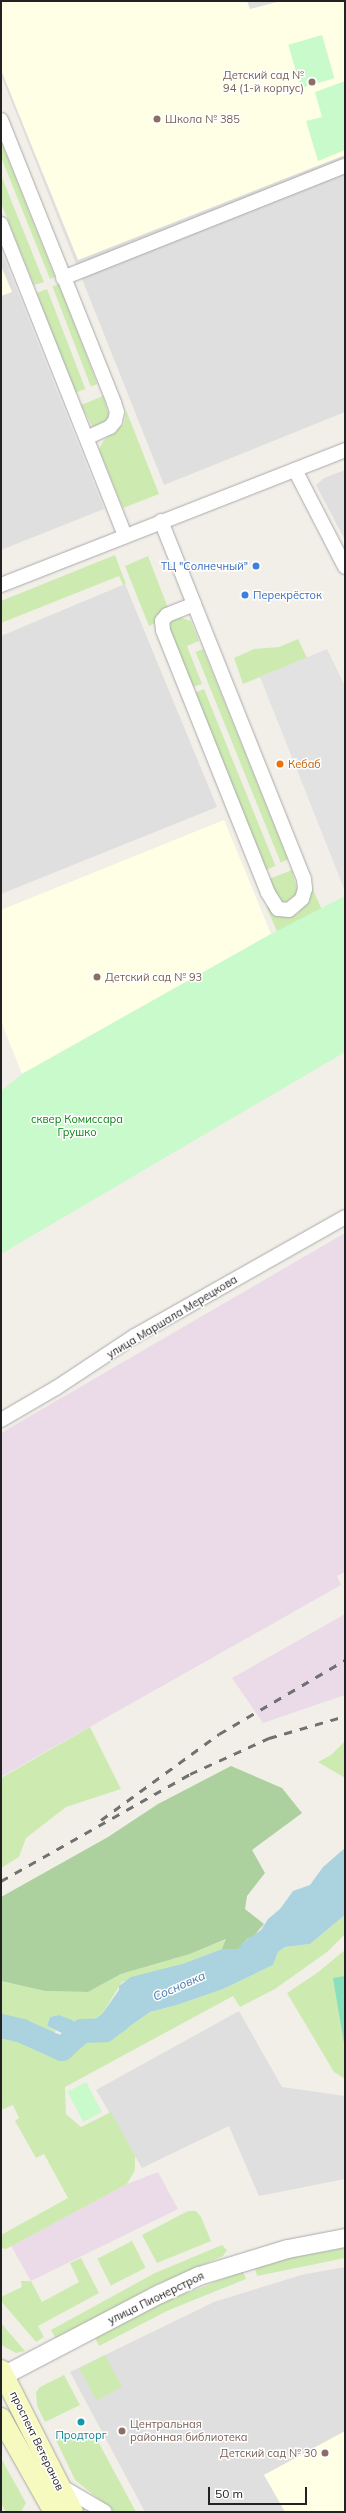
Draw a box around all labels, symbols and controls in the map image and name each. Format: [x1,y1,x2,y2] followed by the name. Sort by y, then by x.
[223,69,304,95] place label: Детский сад № 94 (1-й корпус)
[307,77,317,87] marker: Детский сад № 94 (1-й корпус)
[165,112,240,126] place label: Школа № 385
[152,114,162,124] marker: Школа № 385
[161,559,248,573] place label: ТЦ "Солнечный"
[251,561,261,571] marker: ТЦ "Солнечный"
[253,588,322,602] place label: Перекрёсток
[240,590,250,600] marker: Перекрёсток
[288,757,321,771] place label: Кебаб
[275,759,285,769] marker: Кебаб
[105,970,202,984] place label: Детский сад № 93
[92,972,102,982] marker: Детский сад № 93
[31,1113,123,1139] park label: сквер Комиссара Грушко
[104,1273,240,1361] street label: улица Маршала Мерецкова
[151,1968,207,2004] water label: Сосновка
[106,2269,206,2327] street label: улица Пионерстроя
[7,2389,67,2493] street label: проспект Ветеранов
[76,2417,86,2427] marker: Продторг
[130,2418,247,2444] place label: Центральная районная библиотека
[117,2426,127,2436] marker: Центральная районная библиотека
[55,2428,107,2442] place label: Продторг
[220,2446,317,2460] place label: Детский сад № 30
[320,2448,330,2458] marker: Детский сад № 30
[210,2479,309,2505] scale bar
[215,2486,243,2501] text: 50 m

